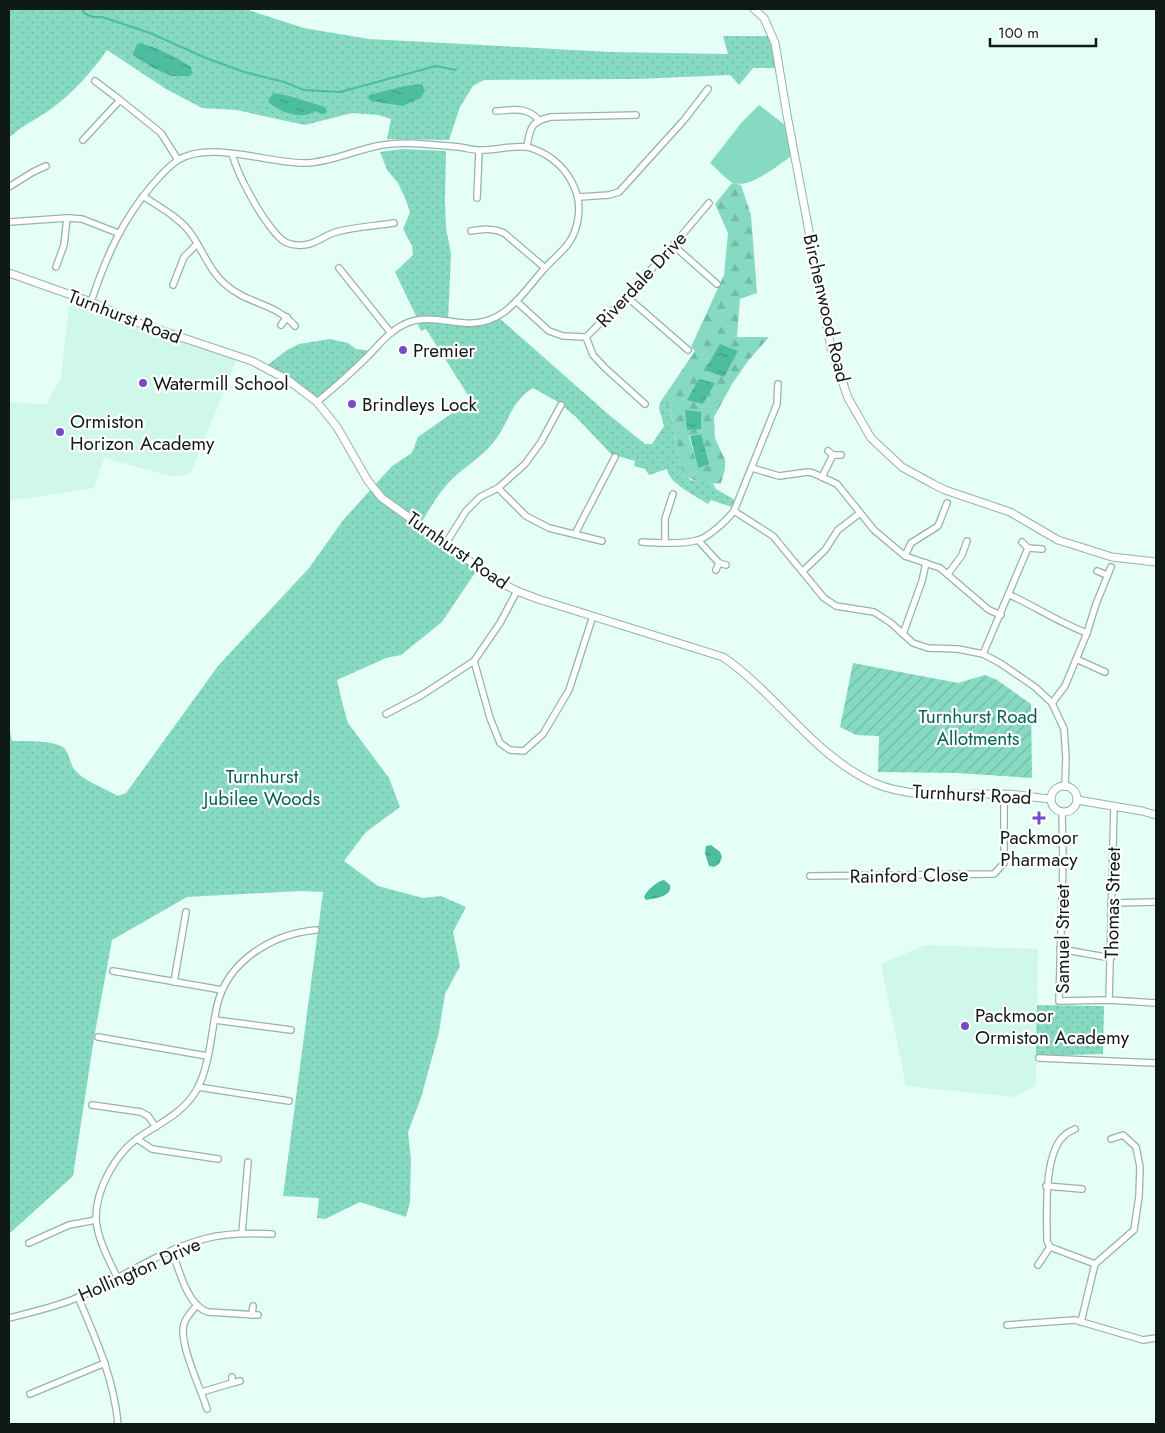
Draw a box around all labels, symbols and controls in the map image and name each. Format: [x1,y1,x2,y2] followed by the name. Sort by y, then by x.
[990,15,1096,47] scale bar
[998,22,1039,44] text: 100 m
[590,225,693,333] street label: Riverdale Drive
[796,231,857,385] street label: Birchenwood Road
[64,283,185,350] street label: Turnhurst Road
[413,337,476,364] place label: Premier
[397,344,409,356] marker: Premier
[153,370,289,397] place label: Watermill School
[137,377,149,389] marker: Watermill School
[362,391,477,418] place label: Brindleys Lock
[346,398,358,410] marker: Brindleys Lock
[70,408,215,457] place label: Ormiston Horizon Academy
[54,426,66,438] marker: Ormiston Horizon Academy
[401,505,514,596] street label: Turnhurst Road
[918,703,1038,752] park label: Turnhurst Road Allotments
[201,763,321,812] park label: Turnhurst Jubilee Woods
[912,778,1032,811] street label: Turnhurst Road
[1033,812,1045,824] marker: Packmoor Pharmacy
[1000,824,1079,873] place label: Packmoor Pharmacy
[1098,846,1127,959] street label: Thomas Street
[849,861,969,890] street label: Rainford Close
[1049,884,1076,994] street label: Samuel Street
[975,1002,1130,1051] place label: Packmoor Ormiston Academy
[959,1020,971,1032] marker: Packmoor Ormiston Academy
[74,1230,205,1308] street label: Hollington Drive

